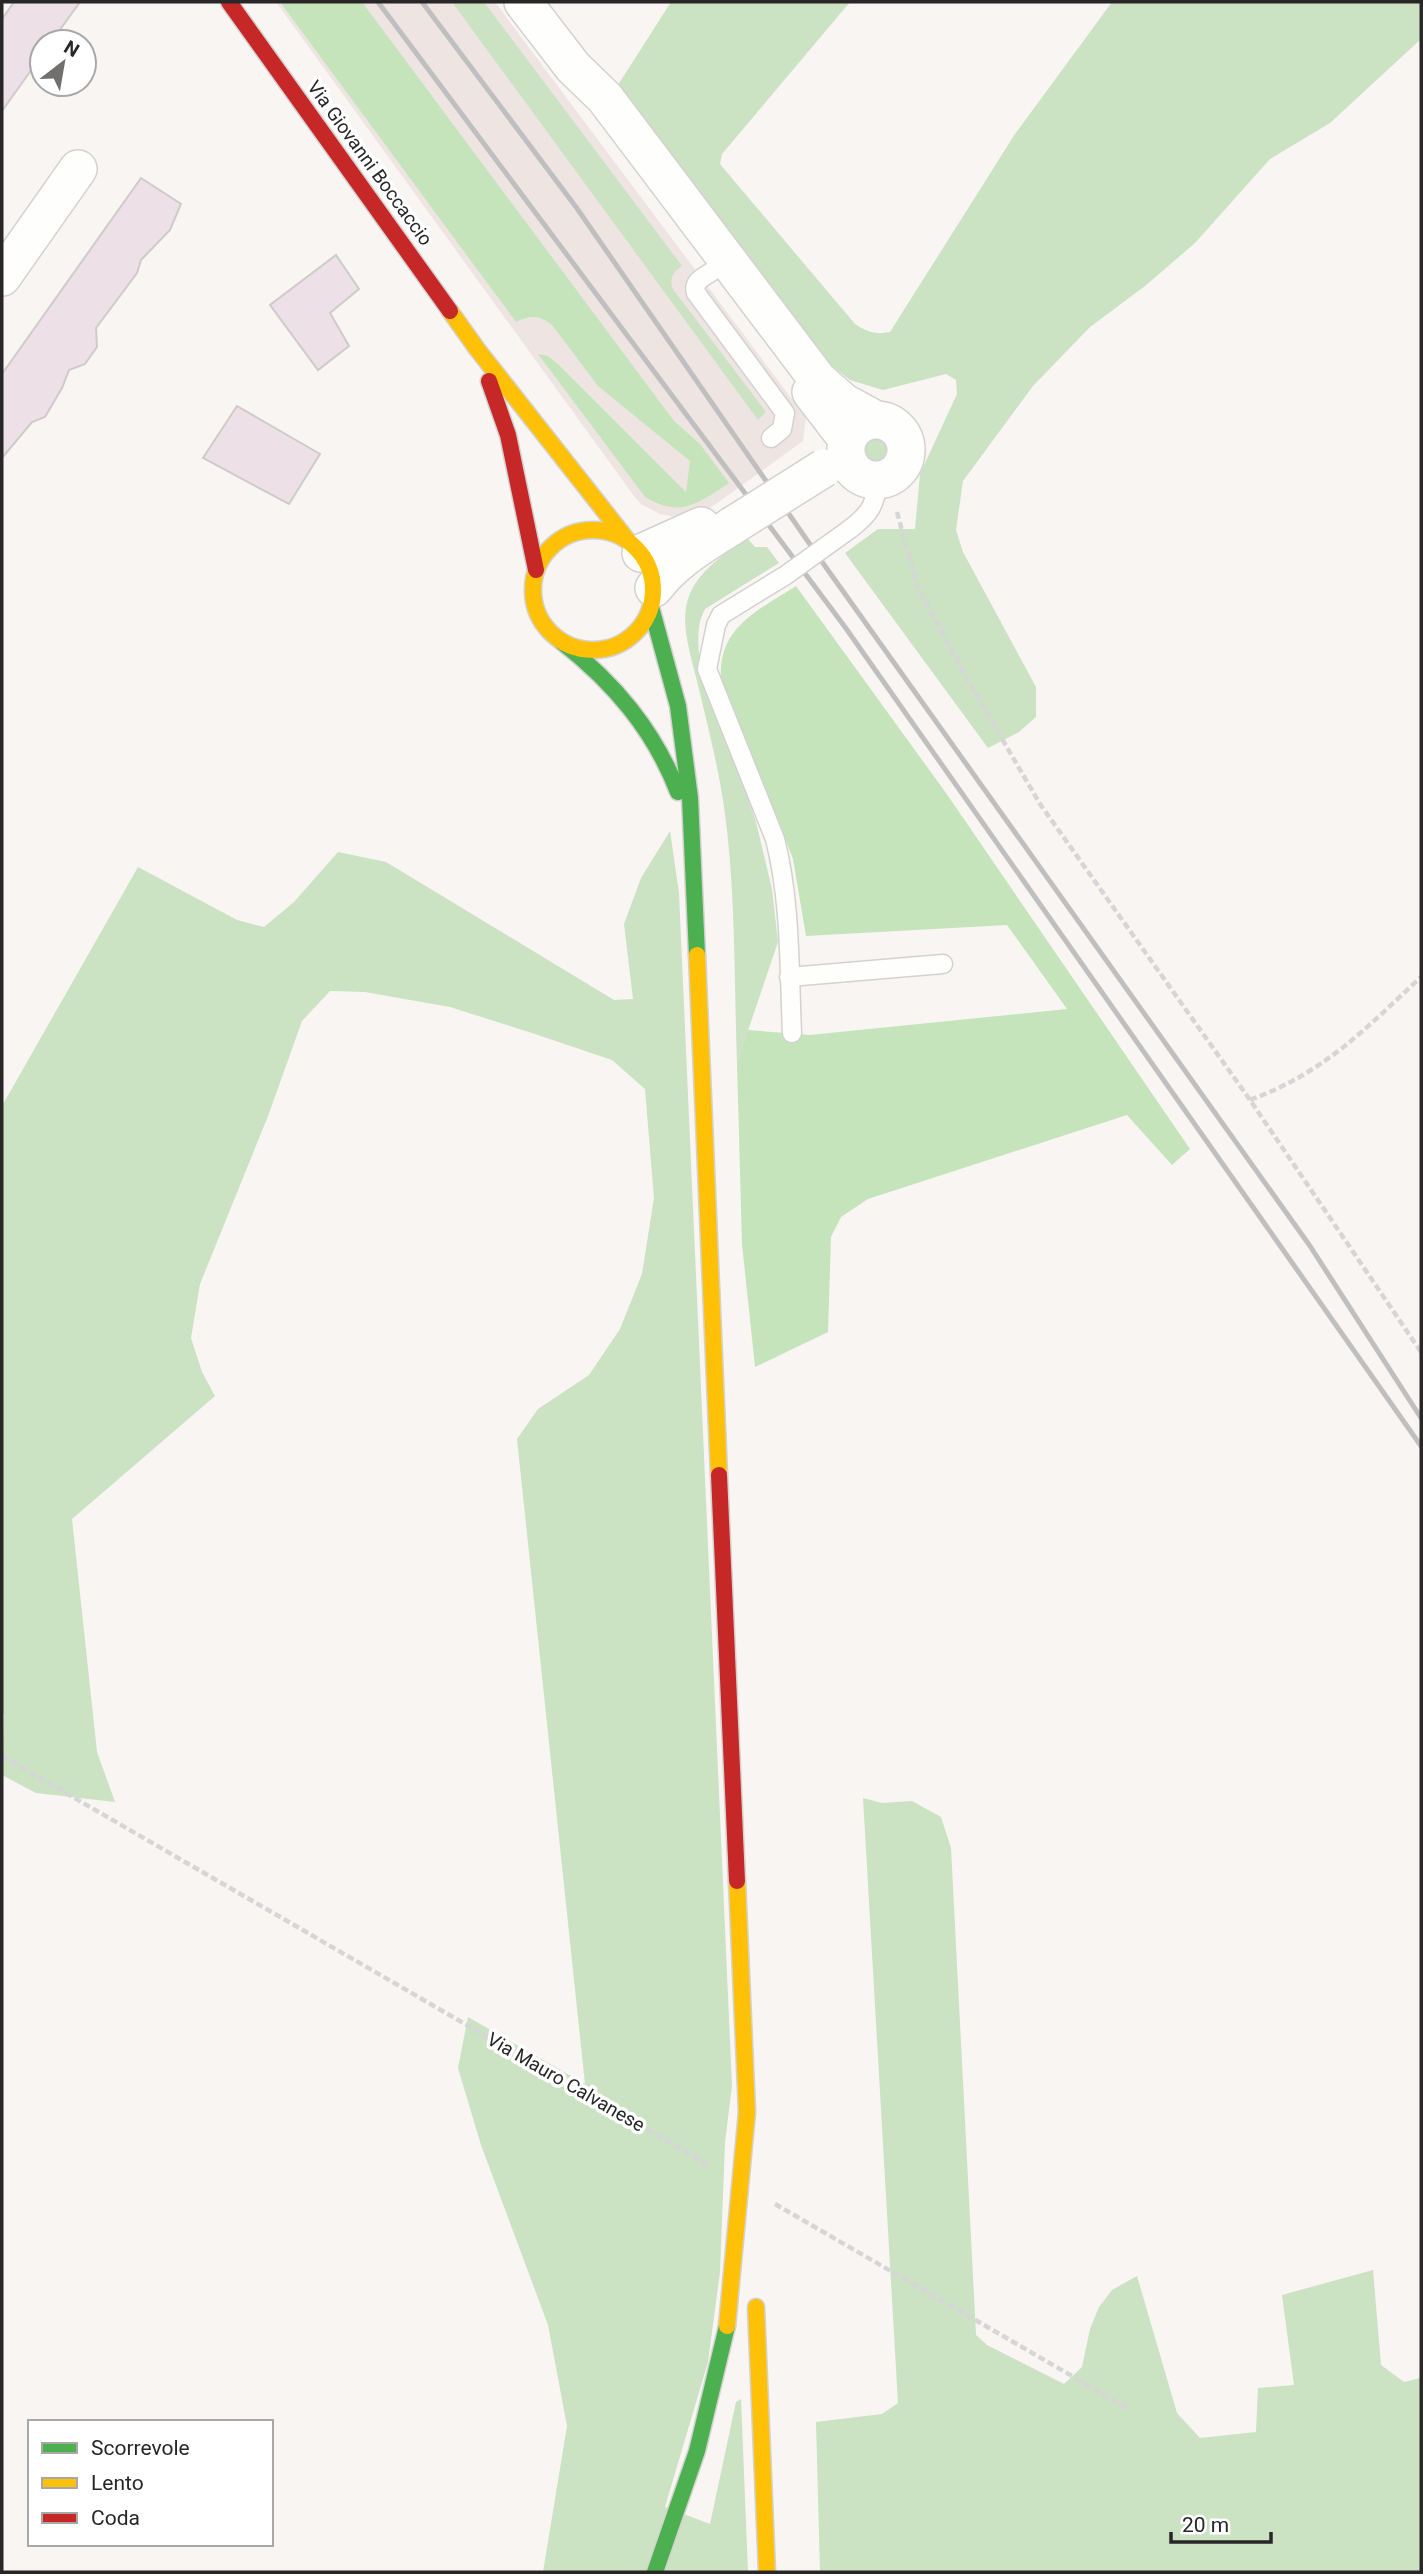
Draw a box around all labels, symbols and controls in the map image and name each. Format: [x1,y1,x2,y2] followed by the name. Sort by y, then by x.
[28,28,98,98] north arrow
[60,36,83,62] text: N
[303,76,437,250] street label: Via Giovanni Boccaccio
[483,2028,649,2136] street label: Via Mauro Calvanese
[28,2420,273,2546] legend
[91,2436,190,2460] text: Scorrevole
[91,2471,144,2495] text: Lento
[1171,2500,1271,2544] scale bar
[91,2506,140,2530] text: Coda
[1182,2513,1229,2537] text: 20 m

